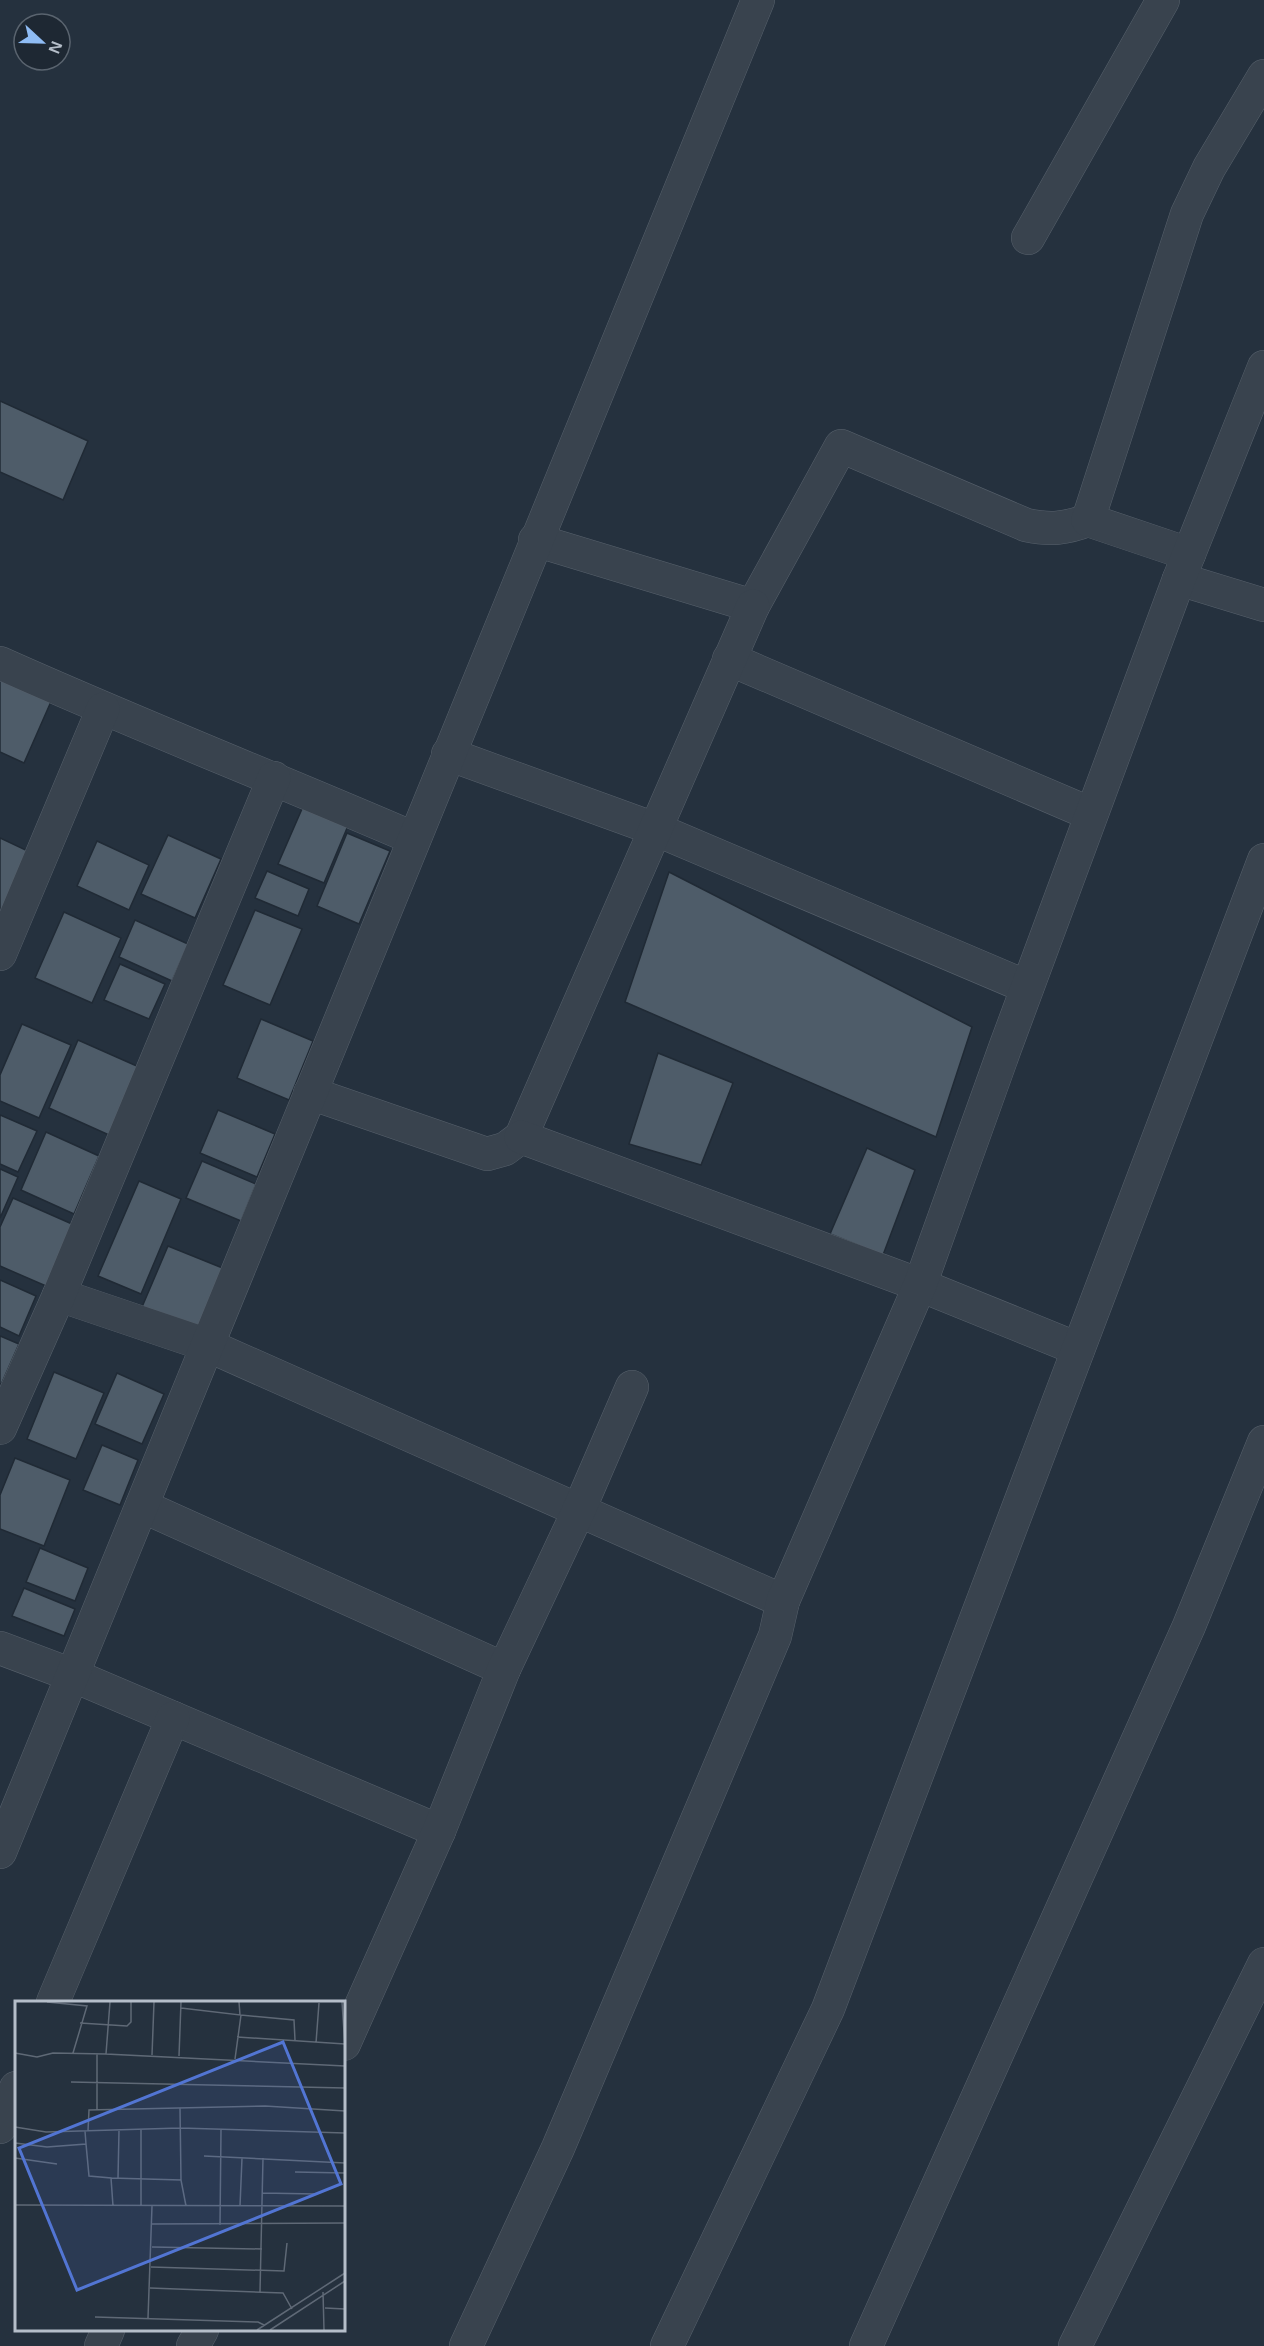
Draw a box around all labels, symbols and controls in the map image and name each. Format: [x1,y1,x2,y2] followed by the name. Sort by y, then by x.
[12,12,72,72] north arrow
[45,39,65,56] text: N
[15,2001,345,2331] inset map

